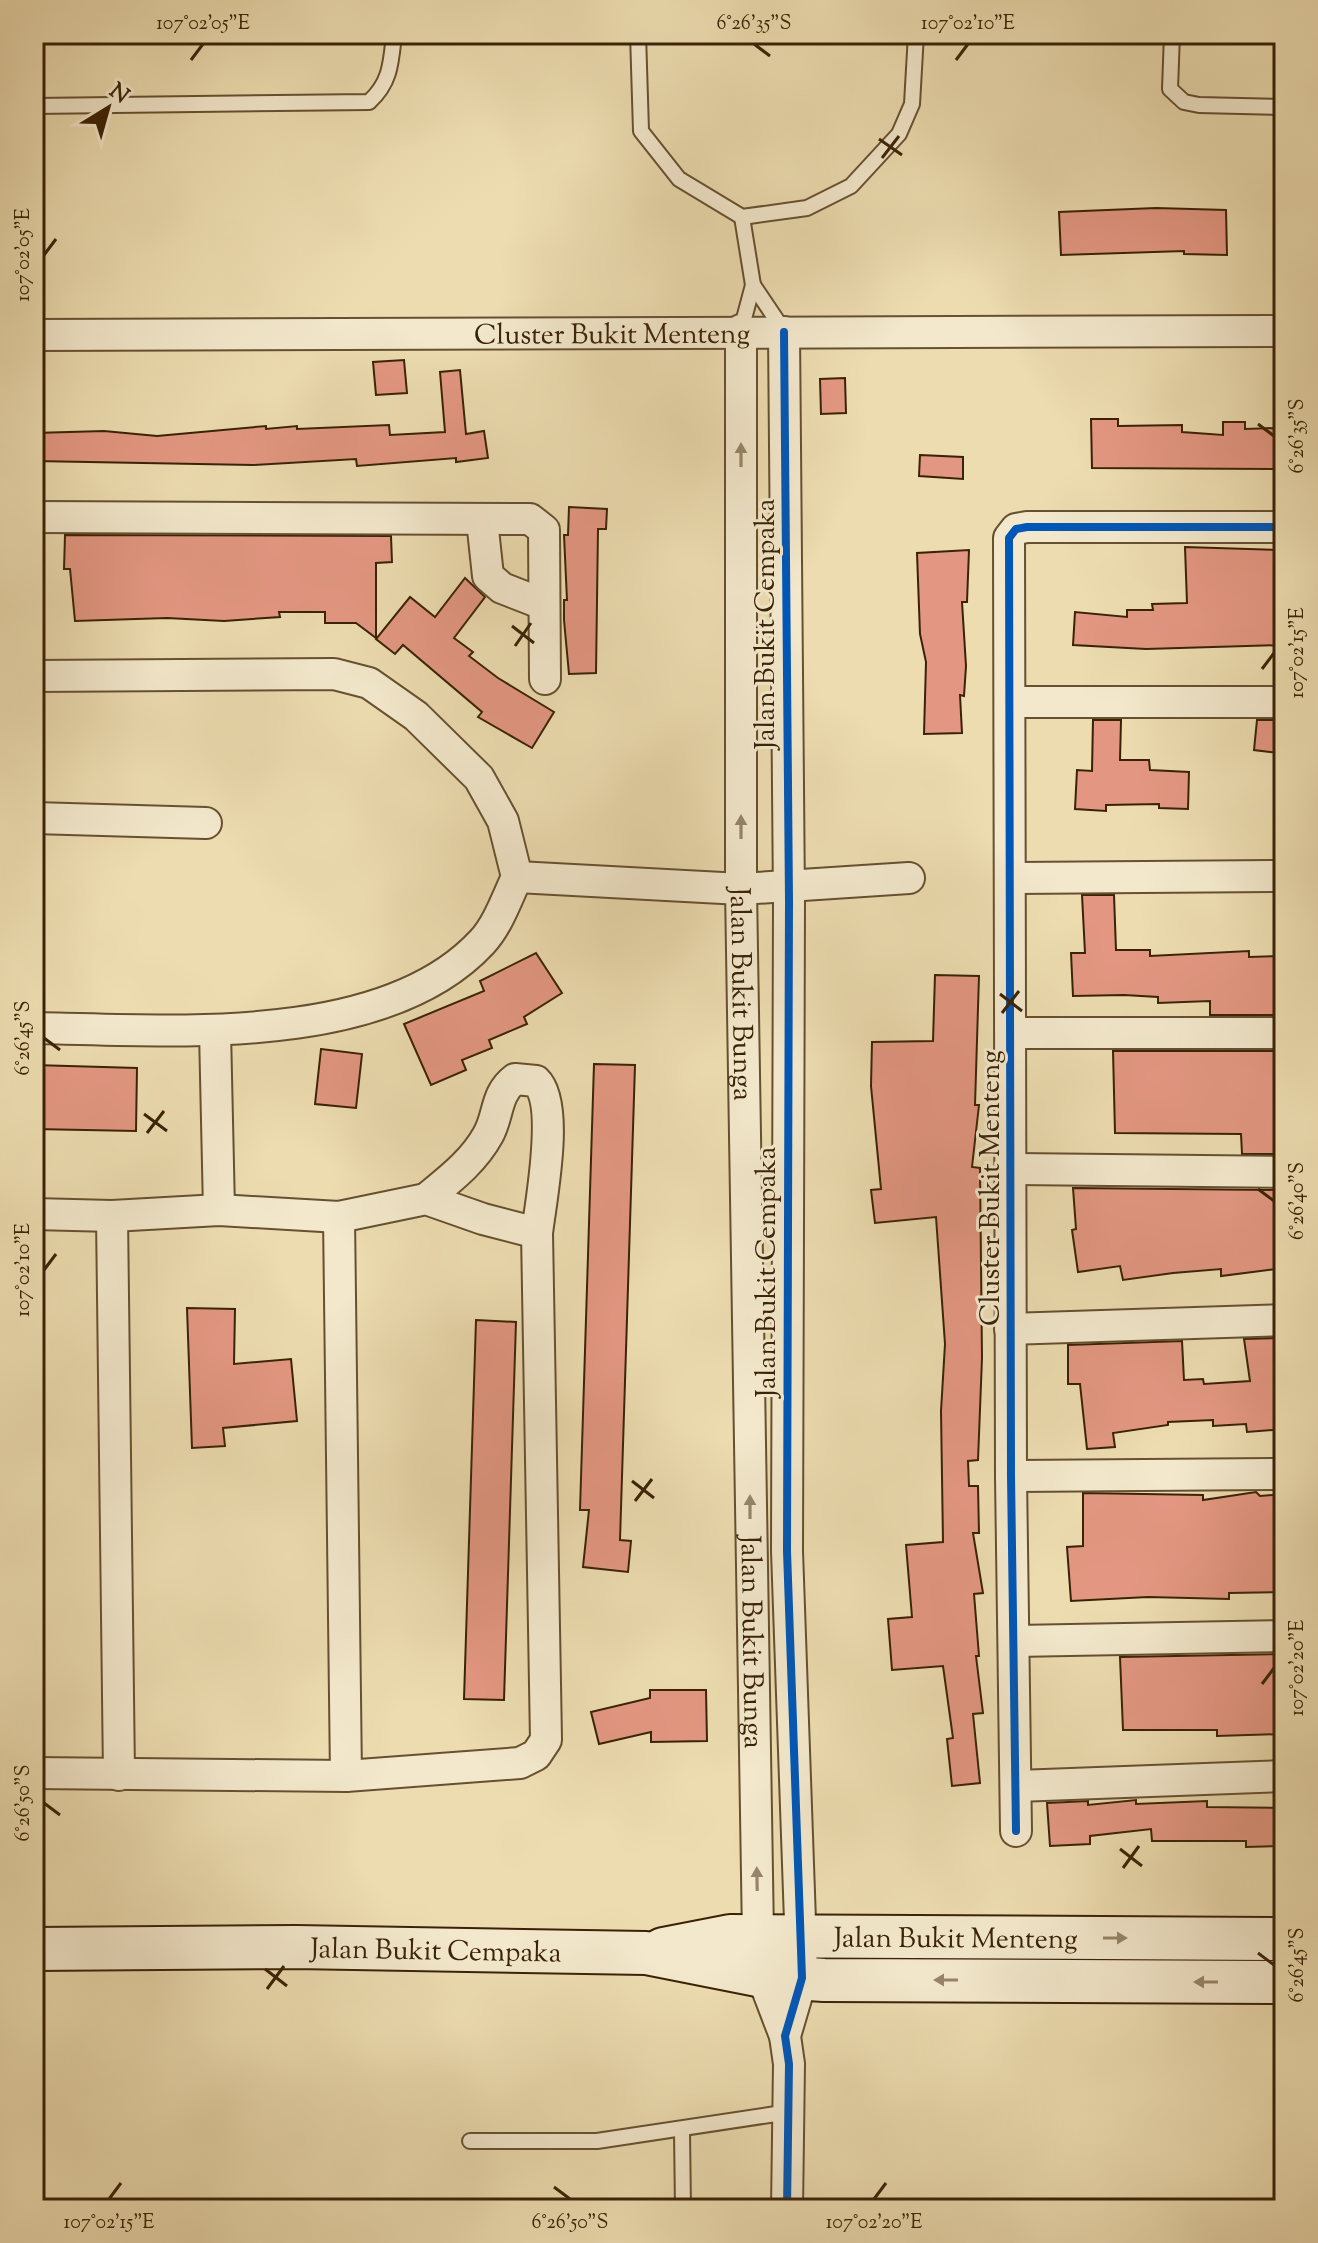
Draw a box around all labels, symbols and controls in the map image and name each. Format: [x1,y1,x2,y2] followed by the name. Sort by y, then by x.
[156,10,250,39] text: 107°02'05"E
[717,10,791,39] text: 6°26'35"S
[921,10,1015,39] text: 107°02'10"E
[68,68,148,148] north arrow
[102,76,135,113] text: N
[10,208,39,302] text: 107°02'05"E
[474,316,750,357] street label: Cluster Bukit Menteng
[1284,399,1313,473] text: 6°26'35"S
[735,442,747,467] one-way arrow
[747,498,787,751] street label: Jalan Bukit Cempaka
[1284,608,1313,698] text: 107°02'15"E
[735,814,747,839] one-way arrow
[718,885,761,1101] street label: Jalan Bukit Bunga
[10,1001,39,1075] text: 6°26'45"S
[972,1050,1012,1326] street label: Cluster Bukit Menteng
[748,1146,788,1399] street label: Jalan Bukit Cempaka
[1284,1162,1313,1240] text: 6°26'40"S
[10,1223,39,1317] text: 107°02'10"E
[744,1494,756,1519] one-way arrow
[728,1533,772,1749] street label: Jalan Bukit Bunga
[1284,1620,1313,1716] text: 107°02'20"E
[10,1765,39,1841] text: 6°26'50"S
[751,1866,763,1891] one-way arrow
[832,1920,1078,1961] street label: Jalan Bukit Menteng
[1284,1928,1313,2002] text: 6°26'45"S
[308,1930,562,1975] street label: Jalan Bukit Cempaka
[1103,1932,1128,1944] one-way arrow
[933,1974,958,1986] one-way arrow
[1193,1976,1218,1988] one-way arrow
[64,2209,154,2238] text: 107°02'15"E
[532,2209,608,2238] text: 6°26'50"S
[826,2209,922,2238] text: 107°02'20"E

